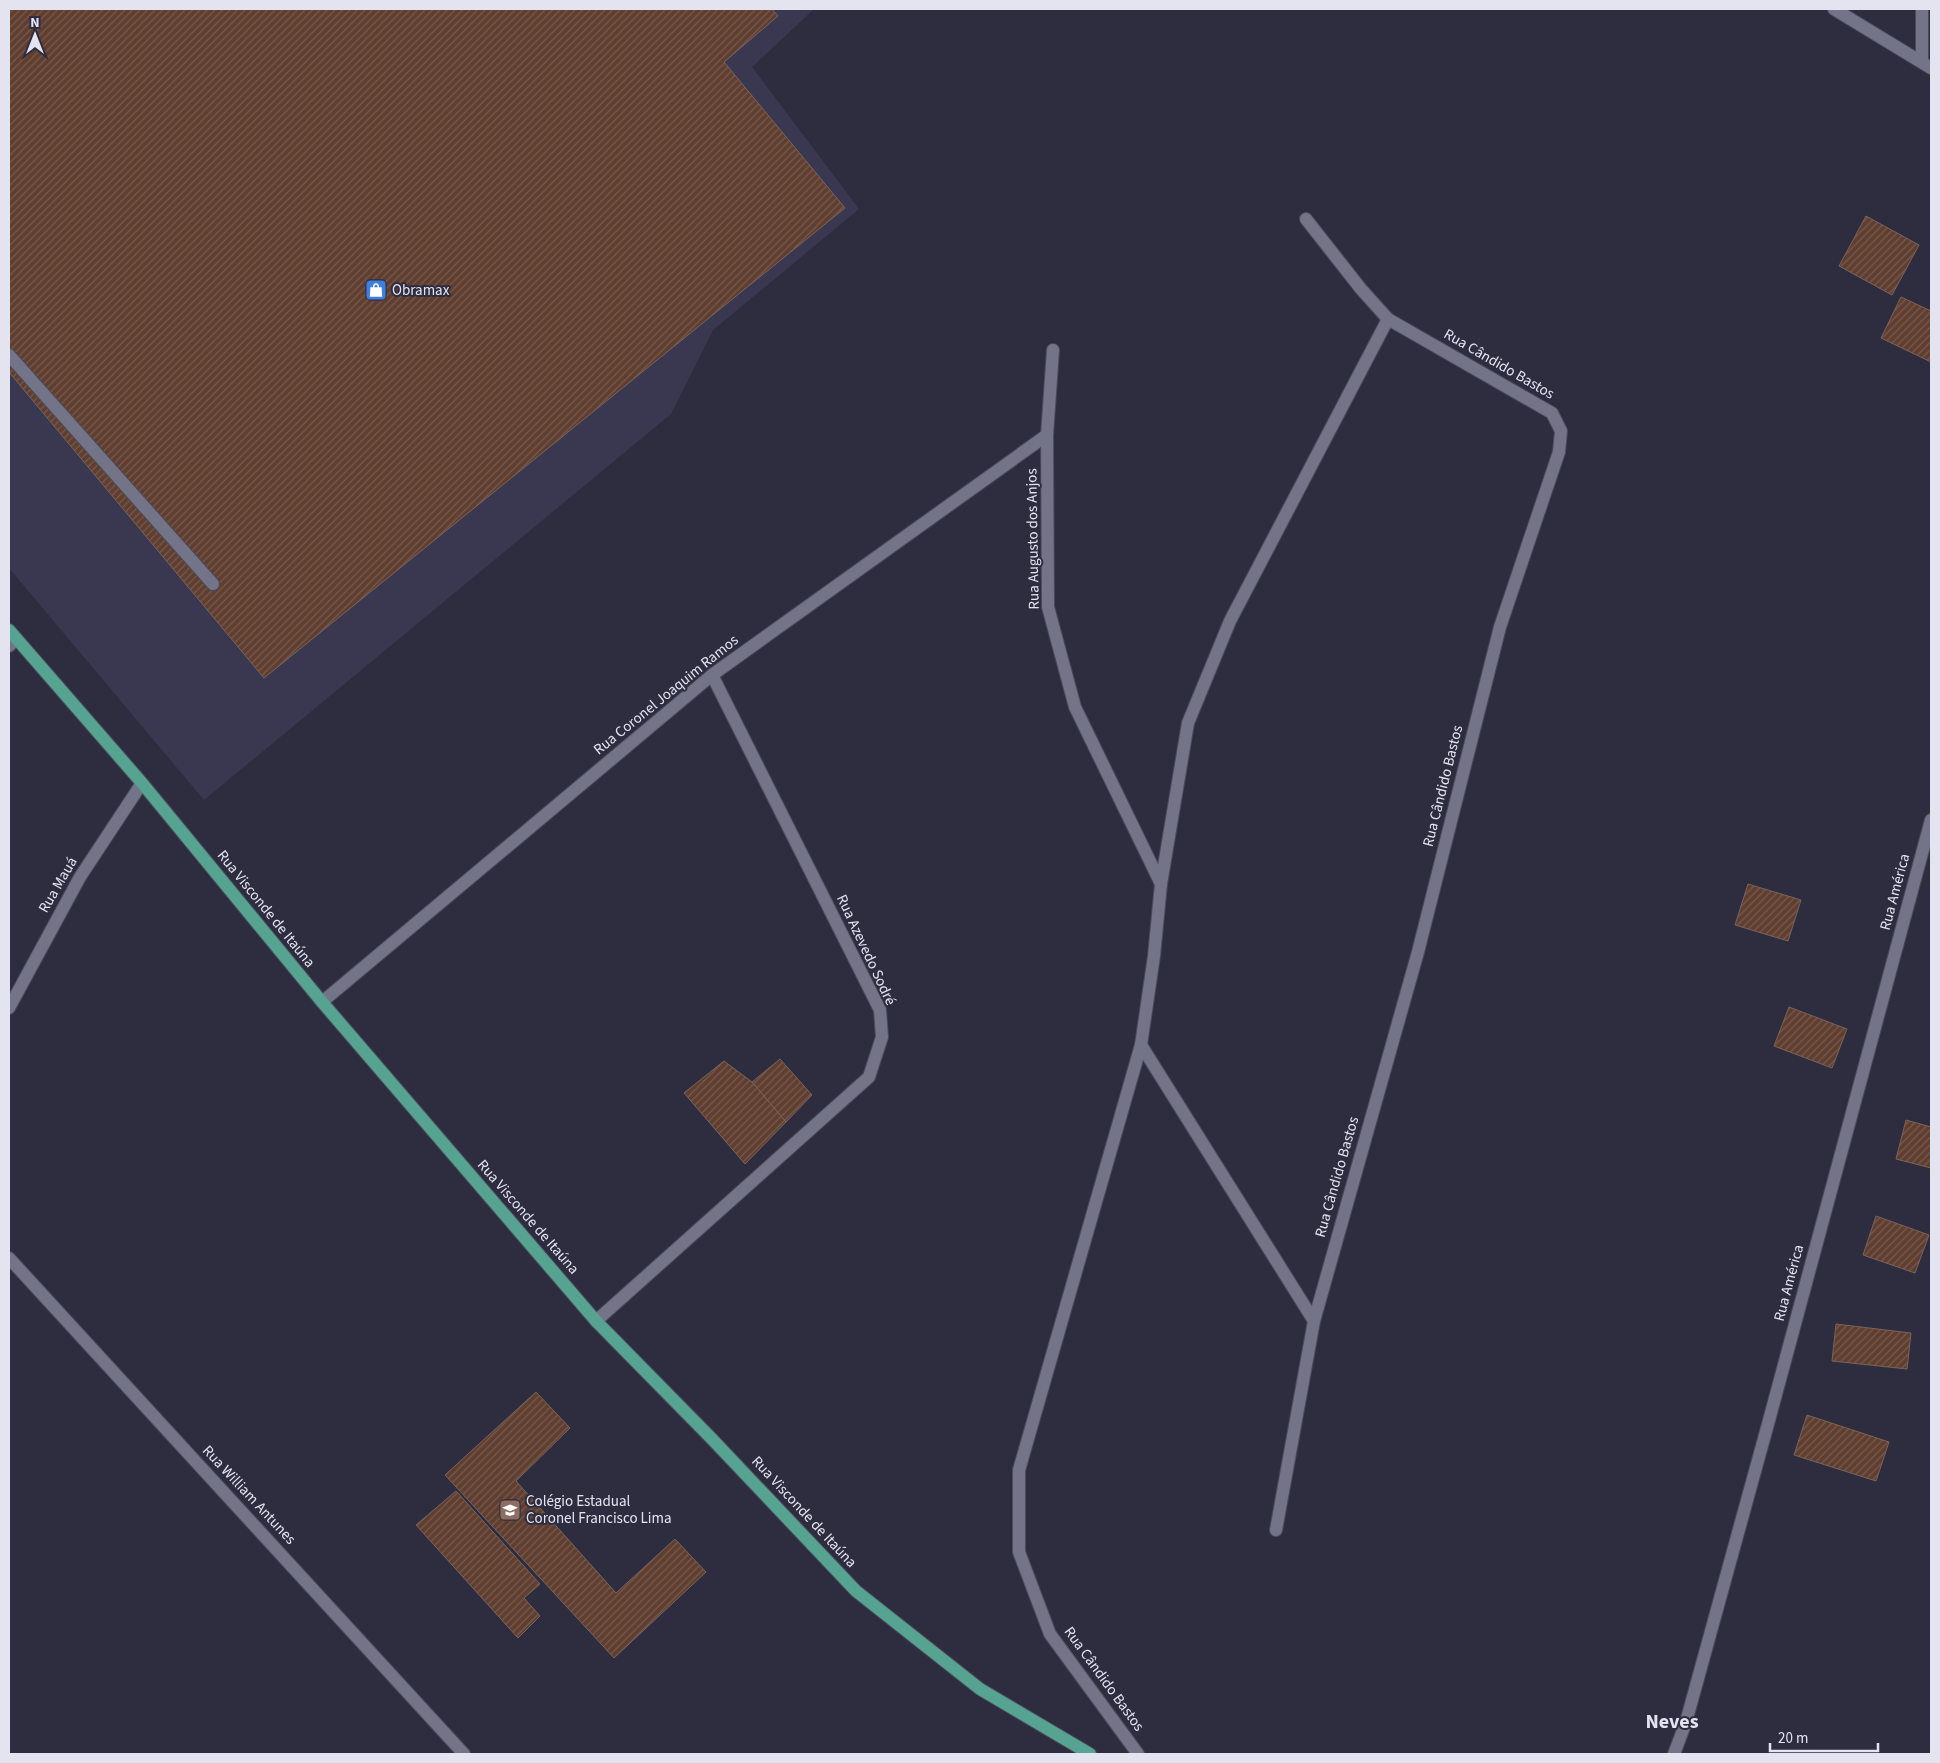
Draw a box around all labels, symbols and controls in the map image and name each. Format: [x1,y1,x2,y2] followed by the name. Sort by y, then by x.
[10,10,60,60] north arrow
[30,13,40,33] text: N
[364,278,388,302] shop icon: Obramax
[392,280,450,301] place label: Obramax
[1440,324,1558,404] street label: Rua Cândido Bastos
[1021,468,1045,610] street label: Rua Augusto dos Anjos
[589,630,743,760] street label: Rua Coronel Joaquim Ramos
[1418,723,1468,849] street label: Rua Cândido Bastos
[212,846,320,972] street label: Rua Visconde de Itaúna
[1875,851,1915,933] street label: Rua América
[34,853,82,917] street label: Rua Mauá
[831,891,901,1009] street label: Rua Azevedo Sodré
[1310,1114,1364,1240] street label: Rua Cândido Bastos
[472,1155,584,1279] street label: Rua Visconde de Itaúna
[1769,1242,1809,1324] street label: Rua América
[197,1441,301,1549] street label: Rua William Antunes
[747,1452,861,1572] street label: Rua Visconde de Itaúna
[526,1491,672,1529] place label: Colégio Estadual Coronel Francisco Lima
[498,1498,522,1522] school or university icon: Colégio Estadual Coronel Francisco Lima
[1059,1622,1149,1736] street label: Rua Cândido Bastos
[1645,1708,1699,1736] district label: Neves
[1770,1720,1878,1752] scale bar
[1778,1728,1808,1749] text: 20 m

